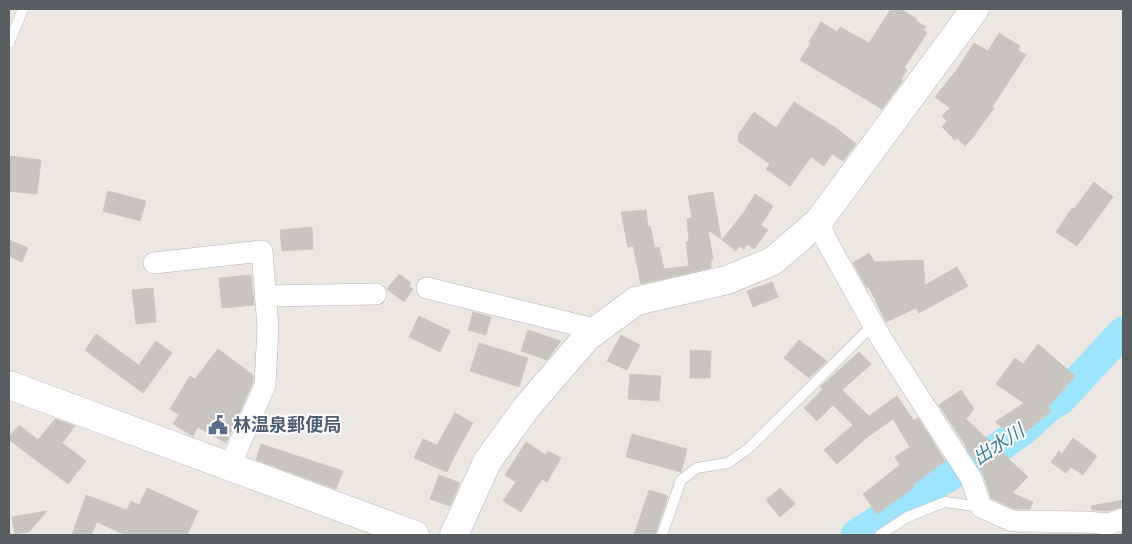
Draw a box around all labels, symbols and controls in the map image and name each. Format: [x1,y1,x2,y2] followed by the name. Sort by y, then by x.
[207,414,229,436] public building icon: 林温泉郵便局
[233,414,341,435] place label: 林温泉郵便局
[968,418,1030,470] water label: 出水川

